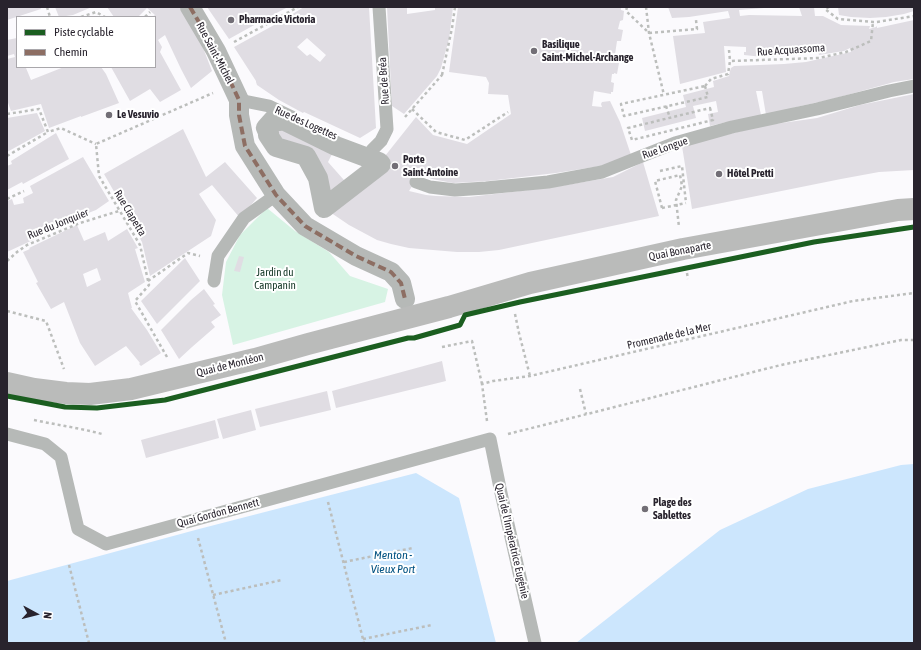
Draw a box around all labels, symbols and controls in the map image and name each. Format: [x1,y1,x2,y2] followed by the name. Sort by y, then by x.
[239,13,315,27] place label: Pharmacie Victoria
[226,15,236,25] marker: Pharmacie Victoria
[16,16,156,68] legend
[193,20,237,86] street label: Rue Saint-Michel
[54,25,114,39] text: Piste cyclable
[542,38,633,64] place label: Basilique Saint-Michel-Archange
[756,41,826,59] street label: Rue Acquassoma
[54,45,88,59] text: Chemin
[529,46,539,56] marker: Basilique Saint-Michel-Archange
[376,57,392,105] street label: Rue de Bréa
[273,103,339,143] street label: Rue des Logettes
[117,108,159,122] place label: Le Vesuvio
[104,110,114,120] marker: Le Vesuvio
[641,134,689,162] street label: Rue Longue
[403,153,458,179] place label: Porte Saint-Antoine
[390,161,400,171] marker: Porte Saint-Antoine
[727,167,774,181] place label: Hôtel Pretti
[714,169,724,179] marker: Hôtel Pretti
[111,187,149,239] street label: Rue Ciapetta
[26,206,90,242] street label: Rue du Jonquier
[648,238,712,264] street label: Quai Bonaparte
[254,266,296,292] park label: Jardin du Campanin
[626,320,712,352] street label: Promenade de la Mer
[195,350,265,380] street label: Quai de Monléon
[492,482,532,600] street label: Quai de l'Impératrice Eugénie
[175,496,261,530] street label: Quai Gordon Bennett
[653,496,692,522] place label: Plage des Sablettes
[640,504,650,514] marker: Plage des Sablettes
[371,548,415,576] water label: Menton - Vieux Port
[16,594,56,634] north arrow
[42,612,54,619] text: N

